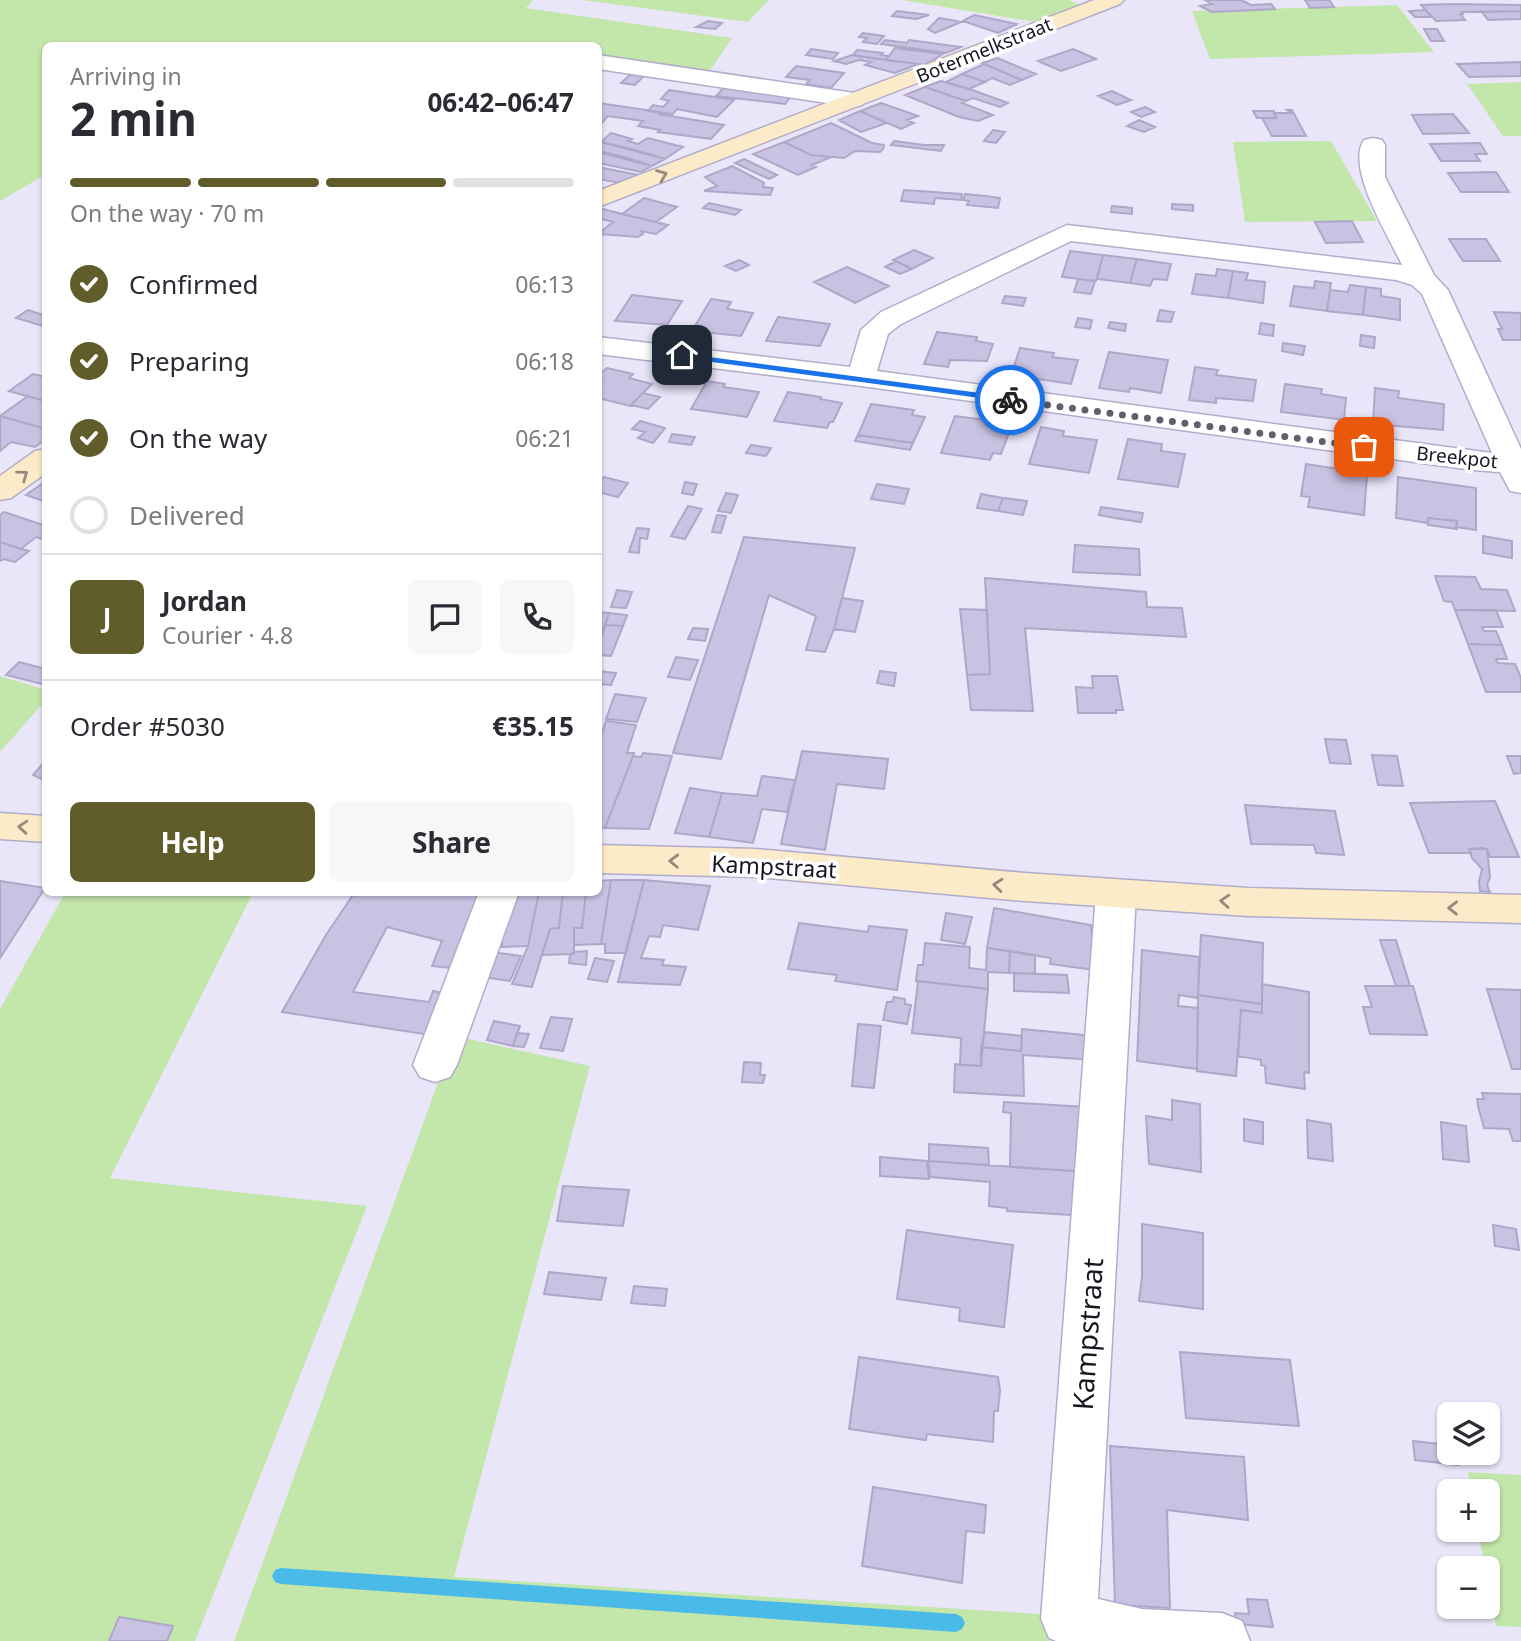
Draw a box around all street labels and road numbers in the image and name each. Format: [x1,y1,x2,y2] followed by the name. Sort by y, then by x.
[912,11,1056,89] street label: Botermelkstraat
[1415,440,1499,474] street label: Breekpot
[711,847,837,885] street label: Kampstraat
[1063,1257,1111,1411] street label: Kampstraat

